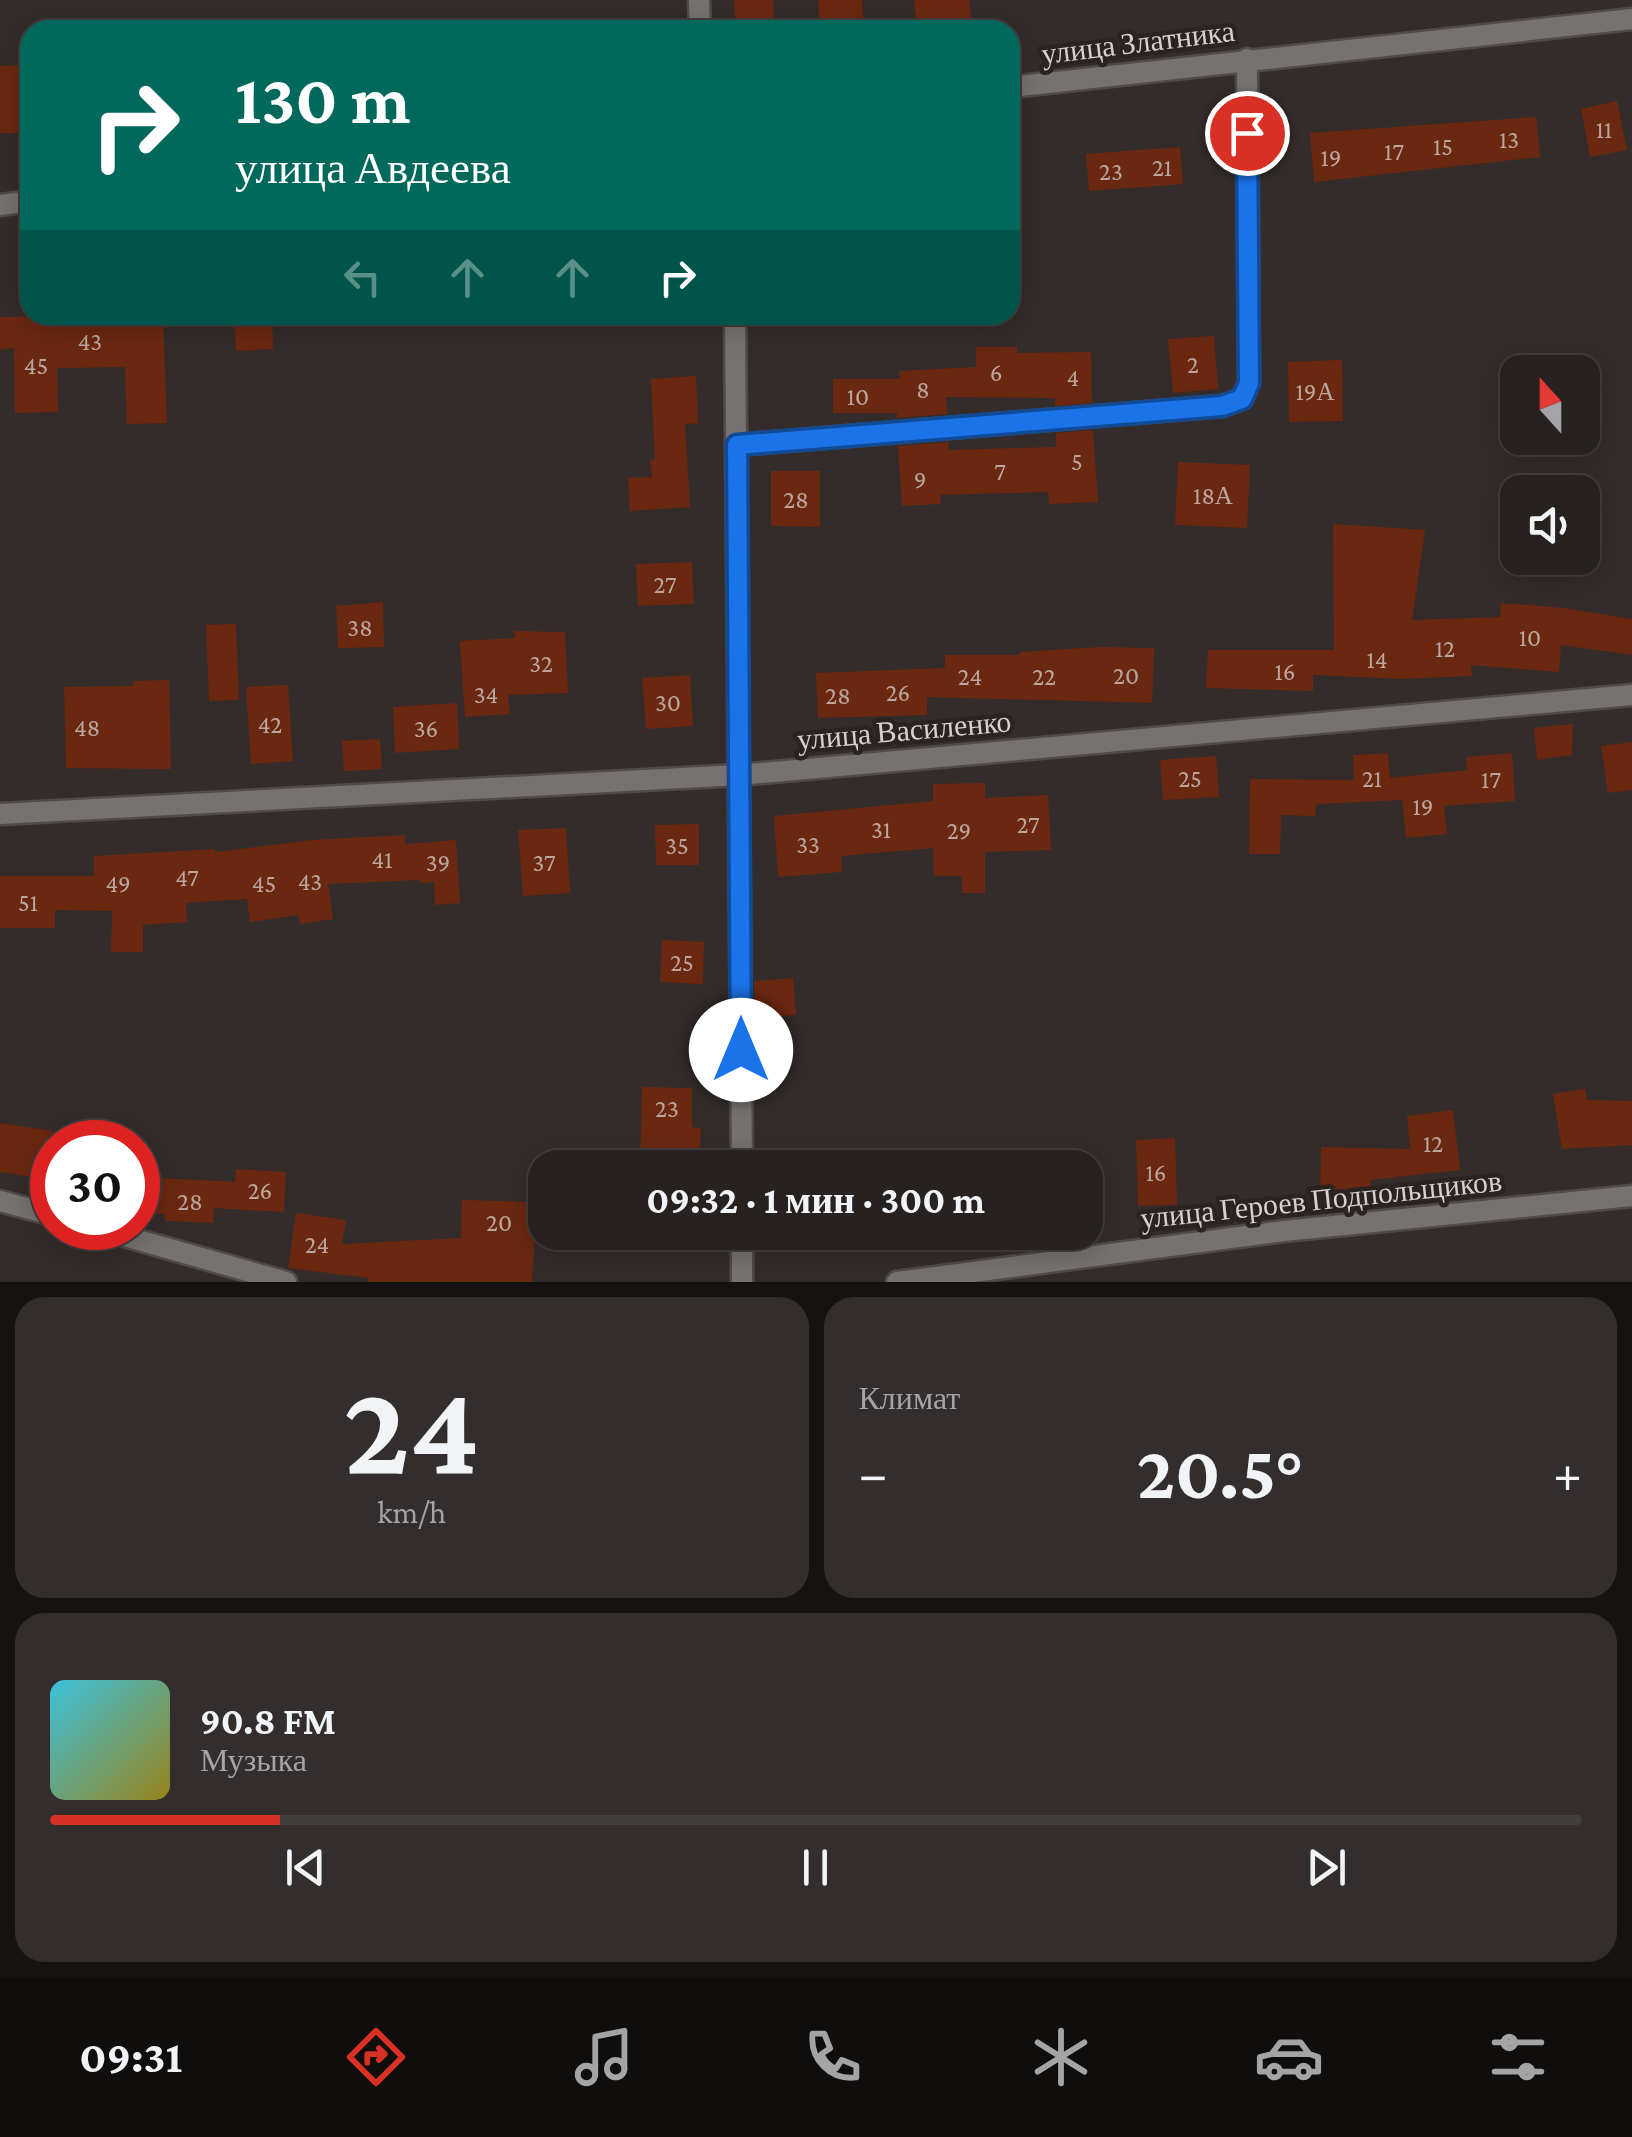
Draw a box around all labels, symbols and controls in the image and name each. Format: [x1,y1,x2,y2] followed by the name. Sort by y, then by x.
[1039,14,1237,70] street label: улица Златника
[70,60,200,190] icon: right
[235,60,411,138] text: 130 m
[1205,91,1290,176] pin
[1220,106,1275,161] icon: arrive
[1596,116,1612,143] house number: 11
[1499,126,1519,153] house number: 13
[1433,133,1453,160] house number: 15
[1384,138,1404,165] house number: 17
[235,143,511,193] text: улица Авдеева
[1321,144,1342,171] house number: 19
[1152,154,1172,181] house number: 21
[1099,158,1123,185] house number: 23
[335,250,390,305] icon: left
[440,250,495,305] icon: ahead
[545,250,600,305] icon: ahead
[650,250,705,305] icon: right
[78,328,102,355] house number: 43
[1187,351,1199,378] house number: 2
[24,352,48,379] house number: 45
[1500,355,1600,455] north arrow
[1500,355,1600,575] map controls
[990,359,1002,386] house number: 6
[1067,364,1079,391] house number: 4
[916,376,930,403] house number: 8
[1295,378,1335,405] house number: 19А
[847,383,869,410] house number: 10
[1071,448,1083,475] house number: 5
[994,458,1006,485] house number: 7
[914,466,926,493] house number: 9
[1500,475,1600,575] button: sound
[1193,482,1233,509] house number: 18А
[783,486,809,513] house number: 28
[653,571,677,598] house number: 27
[347,614,373,641] house number: 38
[1519,624,1541,651] house number: 10
[1435,635,1455,662] house number: 12
[1366,646,1388,673] house number: 14
[529,650,553,677] house number: 32
[1275,658,1296,685] house number: 16
[1113,662,1139,689] house number: 20
[958,663,982,690] house number: 24
[1032,663,1056,690] house number: 22
[886,679,910,706] house number: 26
[474,681,498,708] house number: 34
[825,682,851,709] house number: 28
[655,689,681,716] house number: 30
[796,704,1012,756] street label: улица Василенко
[258,711,282,738] house number: 42
[74,714,100,741] house number: 48
[414,715,438,742] house number: 36
[1178,765,1202,792] house number: 25
[1362,765,1382,792] house number: 21
[1481,766,1501,793] house number: 17
[1413,793,1434,820] house number: 19
[1016,811,1040,838] house number: 27
[871,816,891,843] house number: 31
[947,817,971,844] house number: 29
[796,831,820,858] house number: 33
[665,832,689,859] house number: 35
[371,846,393,873] house number: 41
[426,849,450,876] house number: 39
[532,849,556,876] house number: 37
[175,864,199,891] house number: 47
[298,868,322,895] house number: 43
[105,870,131,897] house number: 49
[252,870,276,897] house number: 45
[18,889,38,916] house number: 51
[670,949,694,976] house number: 25
[689,998,793,1102] position arrow
[655,1095,679,1122] house number: 23
[30,1120,160,1250] speed limit sign: 30
[1423,1130,1443,1157] house number: 12
[1146,1159,1167,1186] house number: 16
[1139,1164,1503,1234] street label: улица Героев Подпольщиков
[248,1177,272,1204] house number: 26
[646,1179,985,1221] text: 09:32 · 1 мин · 300 m
[177,1188,203,1215] house number: 28
[486,1209,512,1236] house number: 20
[305,1231,329,1258] house number: 24
[344,1356,480,1501] text: 24
[859,1380,960,1416] text: Климат
[1137,1431,1304,1514] text: 20.5°
[859,1443,888,1504] text: −
[1553,1443,1582,1504] text: +
[377,1494,446,1530] text: km/h
[200,1700,336,1742] text: 90.8 FM
[200,1742,307,1778] text: Музыка
[278,1840,333,1895] icon: previous
[788,1840,843,1895] icon: pause
[1299,1840,1354,1895] icon: next
[341,2022,411,2092] icon: directions
[569,2022,639,2092] icon: music
[798,2022,868,2092] icon: phone
[1026,2022,1096,2092] icon: climate
[1254,2022,1324,2092] icon: car
[1483,2022,1553,2092] icon: filters
[79,2032,182,2082] text: 09:31

